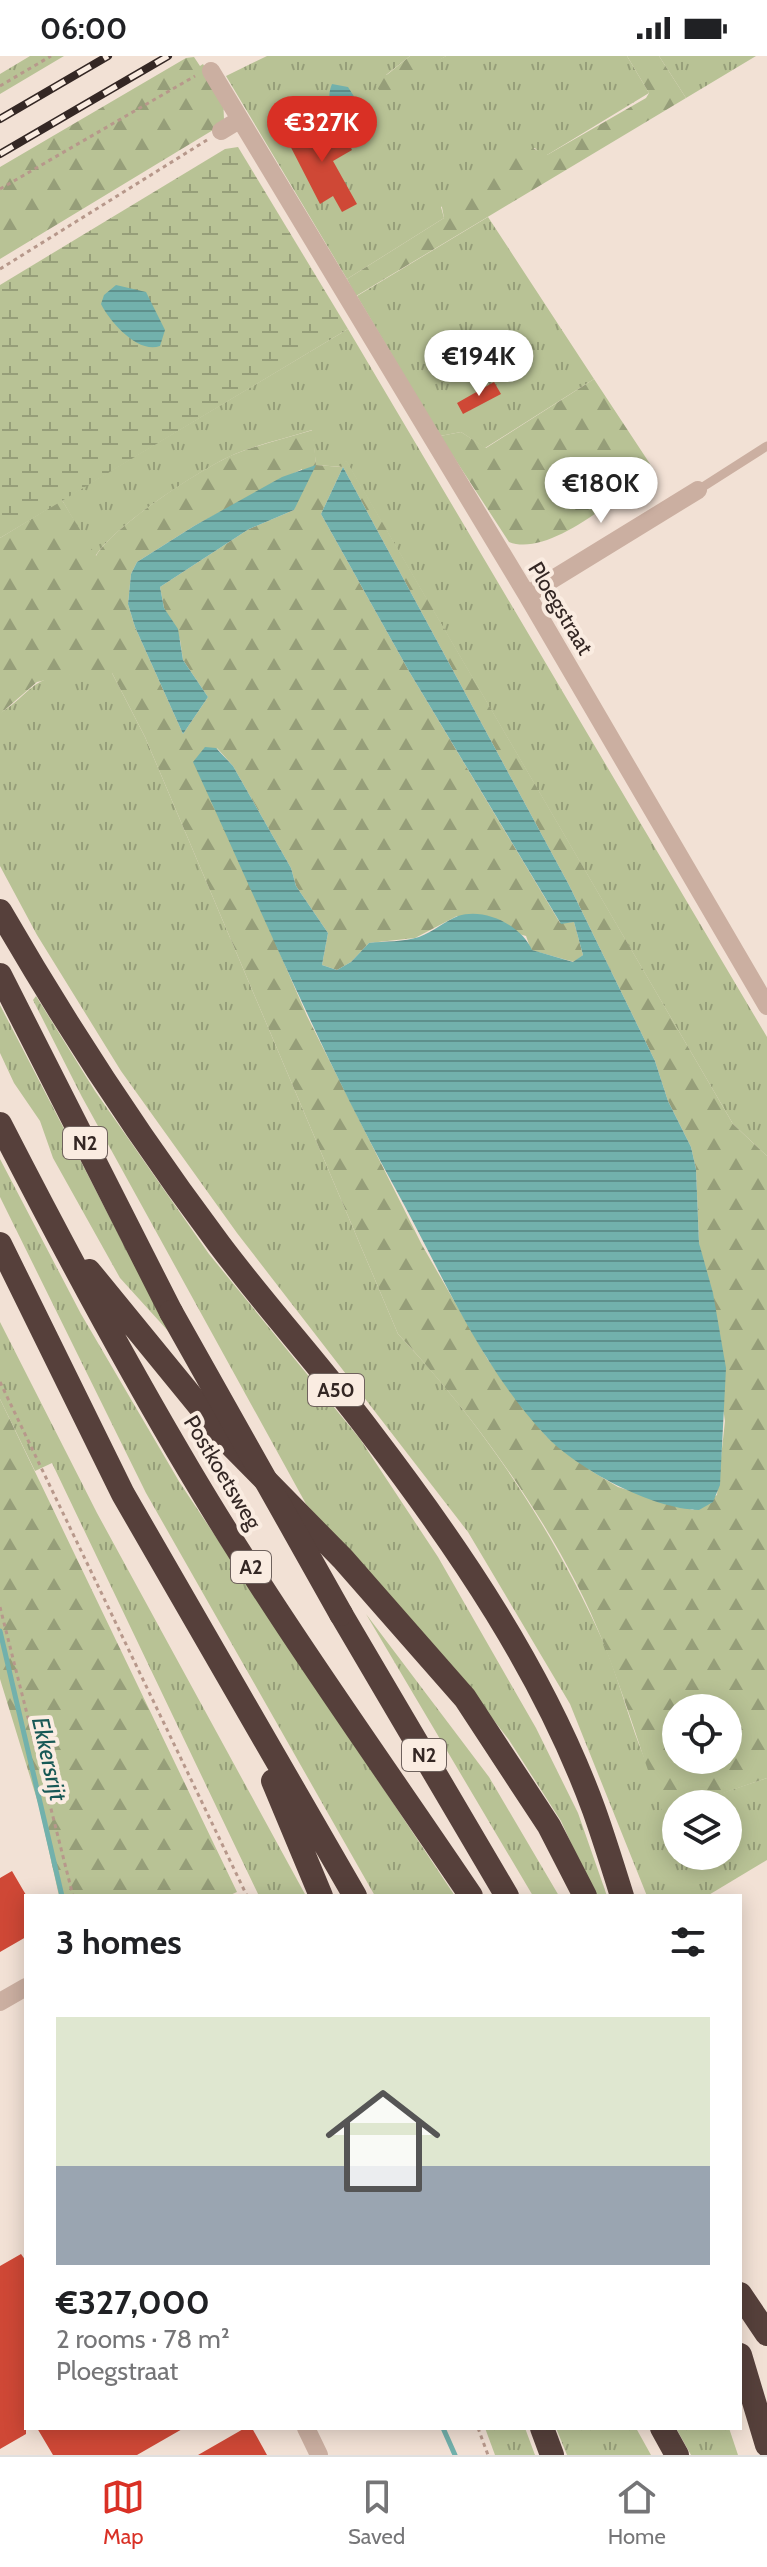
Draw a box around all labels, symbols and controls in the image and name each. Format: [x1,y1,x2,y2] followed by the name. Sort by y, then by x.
[40,10,127,47] text: 06:00
[266,96,378,164] pin: €327K
[285,106,359,138] text: €327K
[423,330,535,398] pin: €194K
[442,340,516,372] text: €194K
[545,457,657,525] pin: €180K
[563,467,639,499] text: €180K
[522,557,599,660] street label: Ploegstraat
[63,1127,107,1159] road number: N2
[308,1374,364,1406] road number: A50
[178,1410,268,1535] street label: Postkoetsweg
[231,1551,271,1583] road number: A2
[662,1694,742,1870] map controls
[662,1694,742,1774] button: locate
[26,1714,73,1804] water label: Ekkersrijt
[402,1739,446,1771] road number: N2
[662,1790,742,1870] button: layers
[666,1920,710,1964] icon: filters
[56,1921,182,1963] text: 3 homes
[311,2069,455,2213] icon: home
[56,2281,210,2323] text: €327,000
[56,2323,230,2355] text: 2 rooms · 78 m²
[56,2355,178,2387] text: Ploegstraat
[101,2475,145,2550] tab: Map
[348,2475,405,2550] tab: Saved
[608,2475,666,2550] tab: Home

